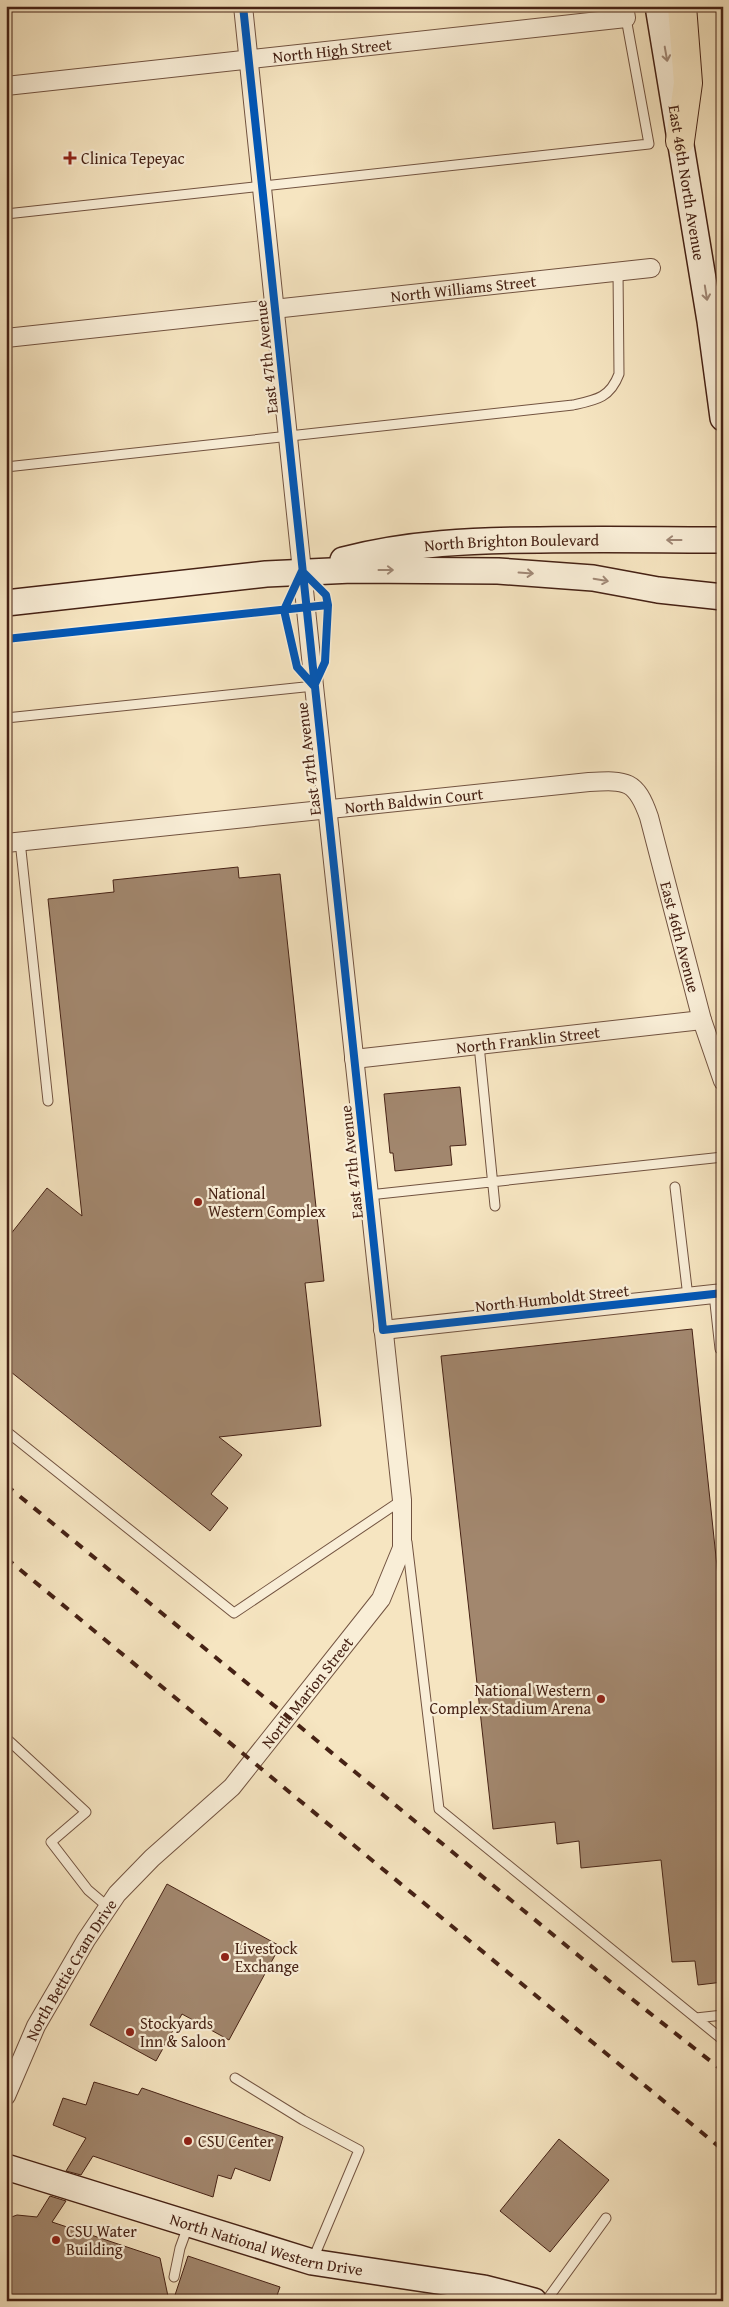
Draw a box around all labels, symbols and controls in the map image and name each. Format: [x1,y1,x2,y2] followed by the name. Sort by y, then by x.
[271,32,393,69] street label: North High Street
[661,46,671,62] one-way arrow
[662,103,712,262] street label: East 46th North Avenue
[81,146,185,170] place label: Clinica Tepeyac
[63,151,77,165] marker: Clinica Tepeyac
[389,269,538,308] street label: North Williams Street
[701,284,711,300] one-way arrow
[248,299,284,415] street label: East 47th Avenue
[423,528,599,557] street label: North Brighton Boulevard
[666,535,682,545] one-way arrow
[378,565,394,575] one-way arrow
[517,568,533,578] one-way arrow
[593,575,609,585] one-way arrow
[289,701,327,817] street label: East 47th Avenue
[343,781,485,820] street label: North Baldwin Court
[654,879,706,995] street label: East 46th Avenue
[455,1020,601,1059] street label: North Franklin Street
[333,1104,369,1220] street label: East 47th Avenue
[208,1181,326,1223] place label: National Western Complex
[192,1196,204,1208] marker: National Western Complex
[474,1278,631,1318] street label: North Humboldt Street
[255,1631,359,1753] street label: North Marion Street
[430,1678,591,1720] place label: National Western Complex Stadium Arena
[595,1693,607,1705] marker: National Western Complex Stadium Arena
[19,1894,122,2045] street label: North Bettie Cram Drive
[235,1936,299,1978] place label: Livestock Exchange
[219,1951,231,1963] marker: Livestock Exchange
[140,2011,226,2053] place label: Stockyards Inn & Saloon
[124,2026,136,2038] marker: Stockyards Inn & Saloon
[198,2129,274,2153] place label: CSU Center
[182,2135,194,2147] marker: CSU Center
[167,2207,365,2282] street label: North National Western Drive
[66,2219,137,2261] place label: CSU Water Building
[50,2234,62,2246] marker: CSU Water Building

